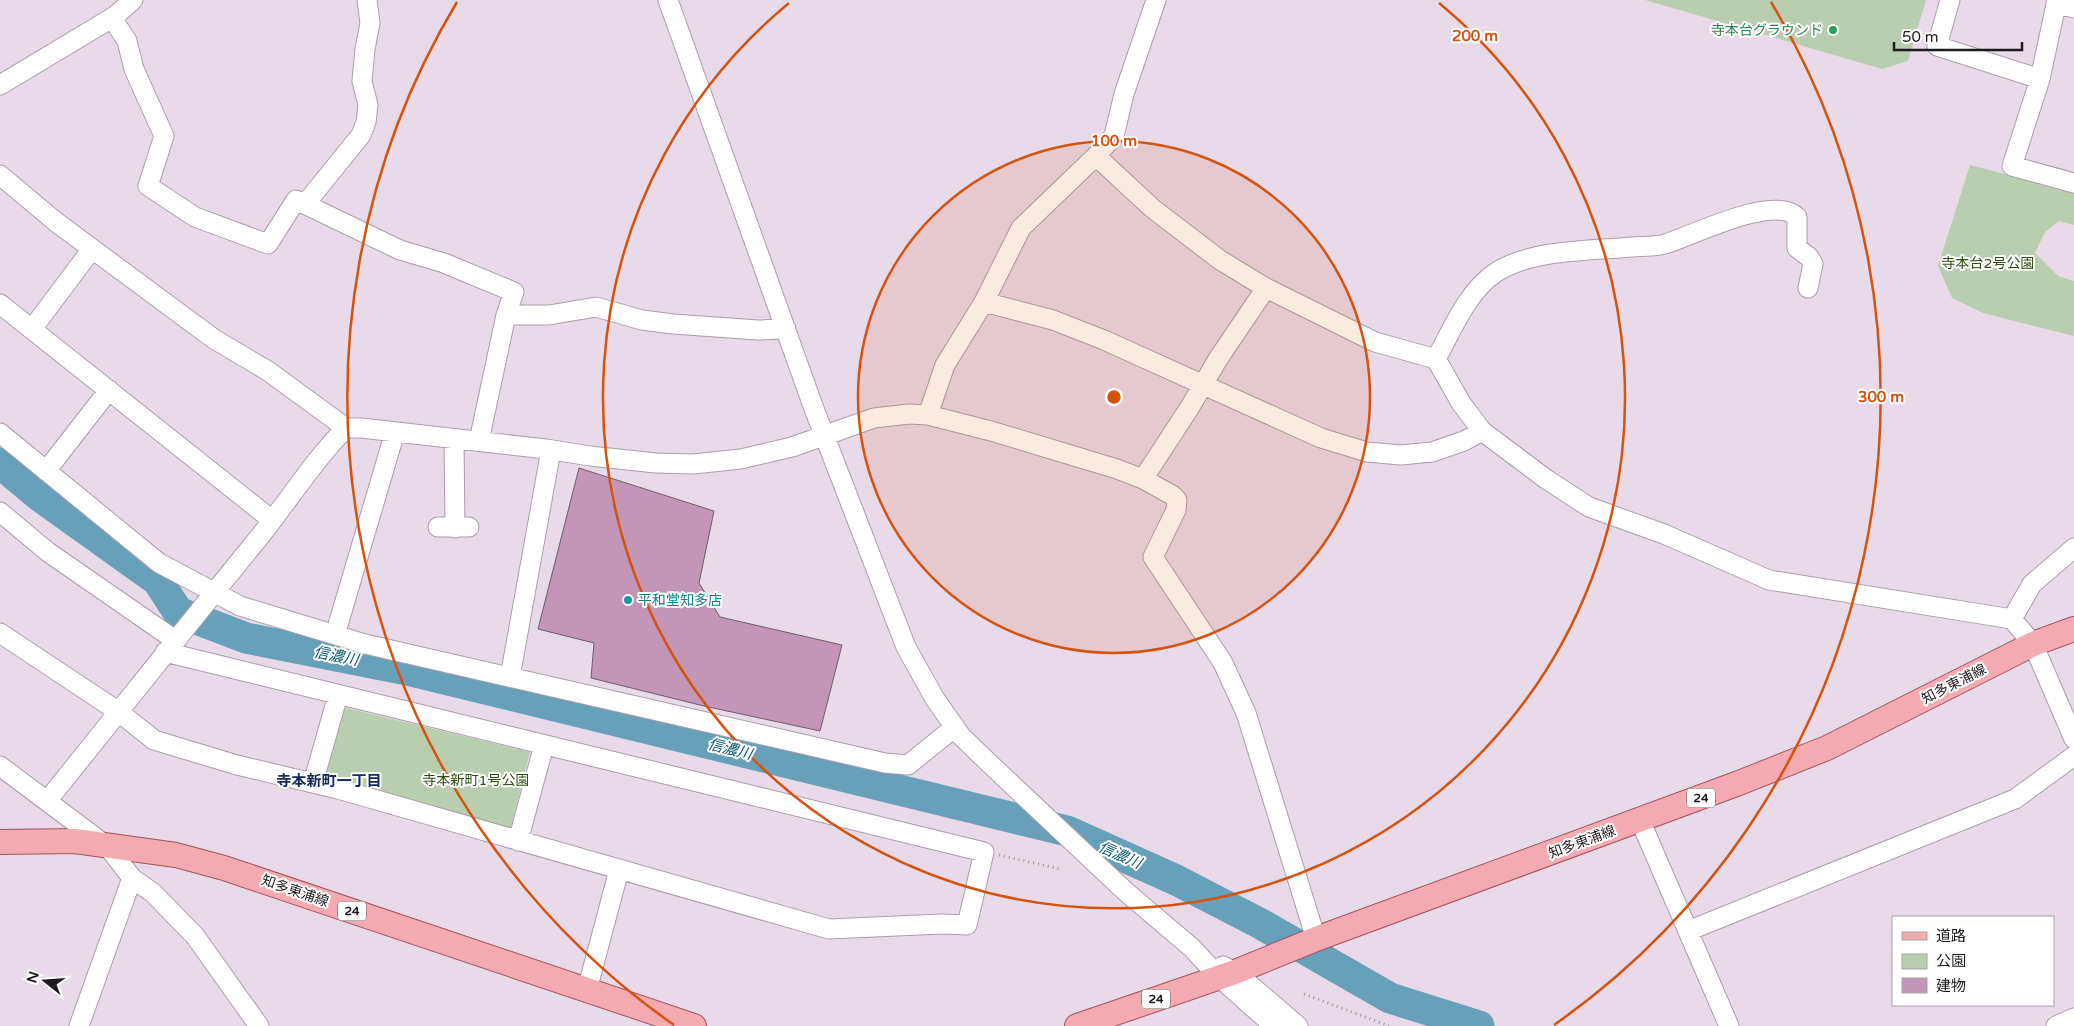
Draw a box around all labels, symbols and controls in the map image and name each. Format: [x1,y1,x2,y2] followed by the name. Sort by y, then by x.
[1894,20,2022,52] scale bar
[1711,22,1823,39] place label: 寺本台グラウンド
[1827,24,1839,36] marker: 寺本台グラウンド
[1452,27,1498,45] text: 200 m
[1902,28,1939,46] text: 50 m
[1091,132,1137,150] text: 100 m
[1942,255,2034,272] park label: 寺本台2号公園
[1105,388,1123,406] centre of rings
[1858,388,1904,406] text: 300 m
[638,592,722,609] place label: 平和堂知多店
[622,594,634,606] marker: 平和堂知多店
[312,643,362,670] water label: 信濃川
[1919,661,1989,707] street label: 知多東浦線
[706,735,756,764] water label: 信濃川
[276,772,382,790] district label: 寺本新町一丁目
[423,772,529,789] park label: 寺本新町1号公園
[1687,788,1715,808] road number: 24
[1546,822,1618,862] street label: 知多東浦線
[1096,838,1146,873] water label: 信濃川
[259,872,331,910] street label: 知多東浦線
[338,901,366,920] road number: 24
[1892,916,2054,1006] legend
[1936,927,1966,945] text: 道路
[1936,952,1966,970] text: 公園
[20,956,70,1006] north arrow
[23,969,43,985] text: N
[1936,977,1966,995] text: 建物
[1142,990,1170,1009] road number: 24

